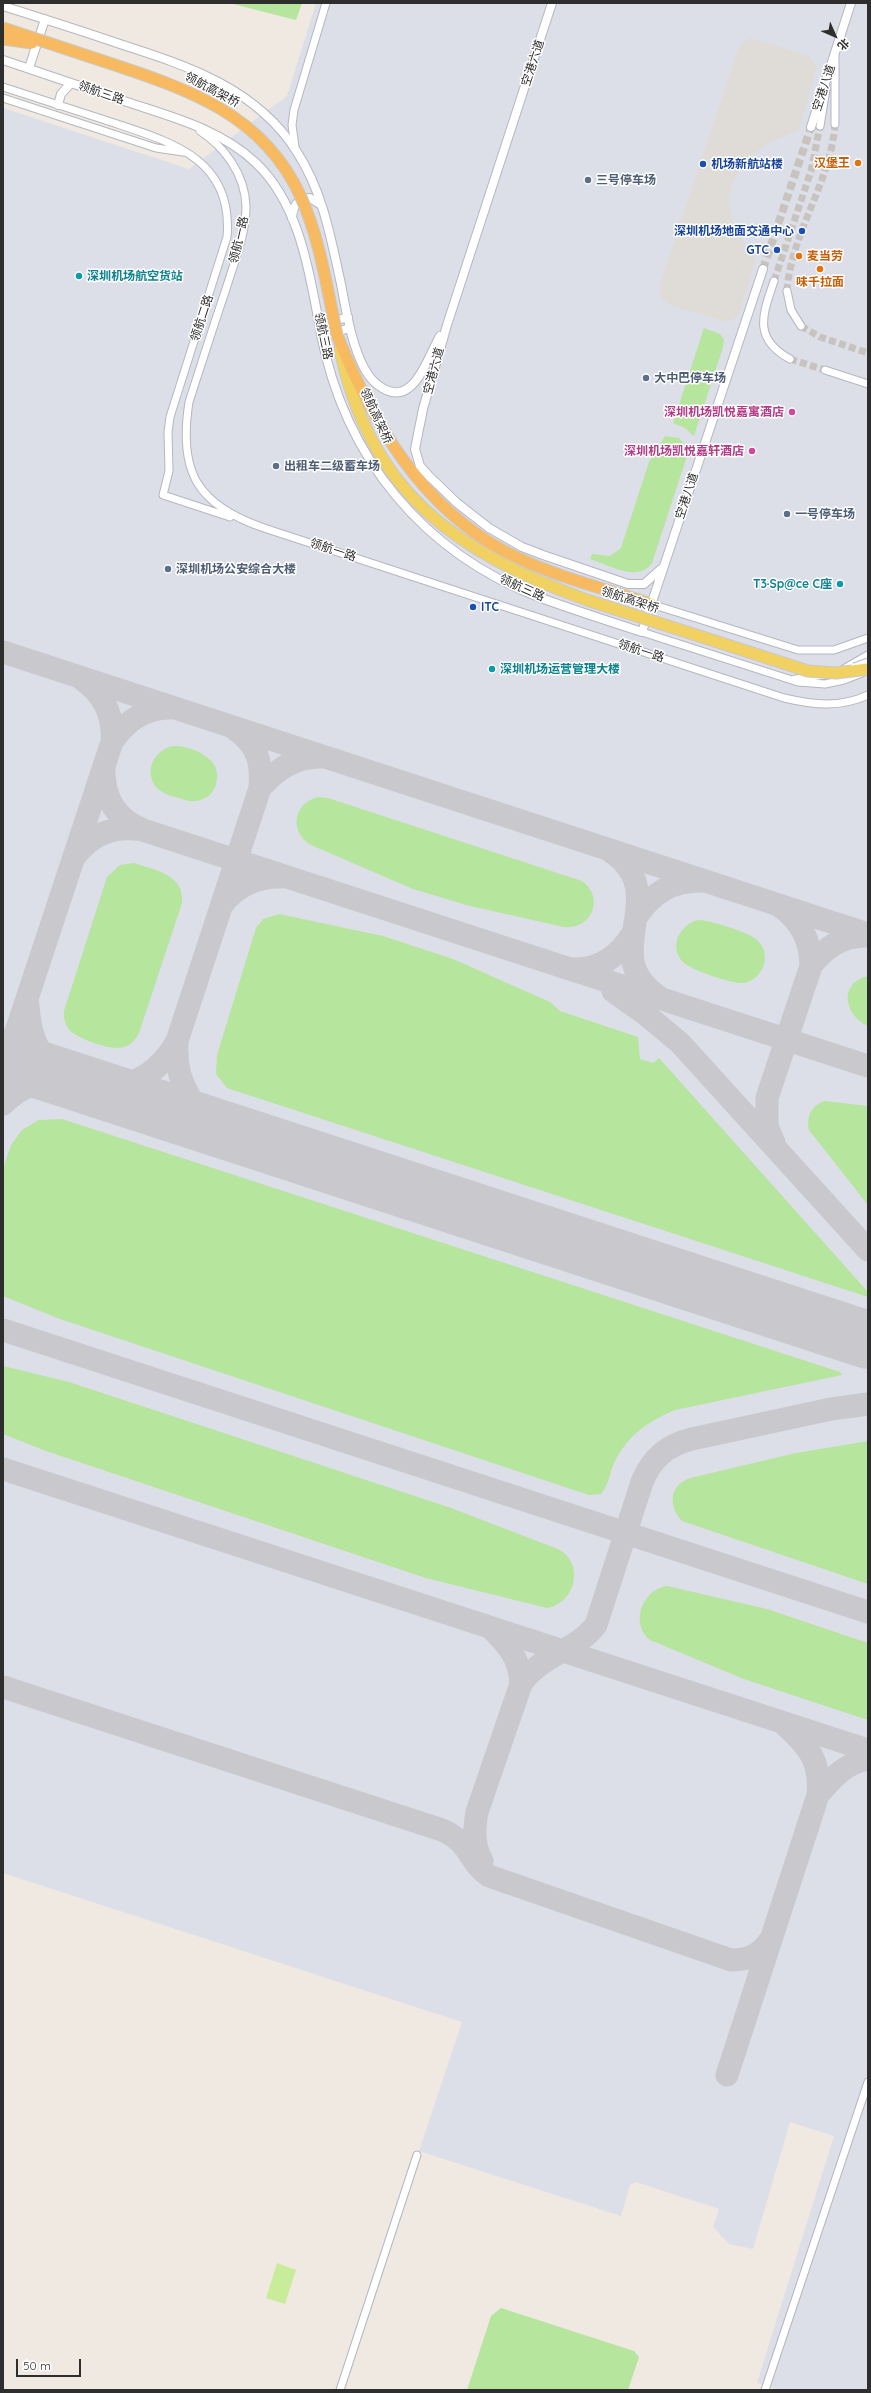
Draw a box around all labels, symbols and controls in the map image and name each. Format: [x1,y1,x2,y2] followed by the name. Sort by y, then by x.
[815,16,855,56] north arrow
[835,36,852,53] text: 北
[519,38,547,88] street label: 空港六道
[810,63,838,113] street label: 空港八道
[182,70,242,110] street label: 领航高架桥
[76,78,126,108] street label: 领航三路
[814,156,850,170] place label: 汉堡王
[711,157,783,171] place label: 机场新航站楼
[853,158,863,168] marker: 汉堡王
[698,159,708,169] marker: 机场新航站楼
[596,173,656,187] place label: 三号停车场
[583,175,593,185] marker: 三号停车场
[227,215,251,265] street label: 领航一路
[674,224,794,238] place label: 深圳机场地面交通中心
[797,226,807,236] marker: 深圳机场地面交通中心
[746,243,769,257] place label: GTC
[772,245,782,255] marker: GTC
[807,249,843,263] place label: 麦当劳
[794,251,804,261] marker: 麦当劳
[815,264,825,274] marker: 味千拉面
[87,269,183,283] place label: 深圳机场航空货站
[74,271,84,281] marker: 深圳机场航空货站
[796,275,844,289] place label: 味千拉面
[188,293,216,343] street label: 领航二路
[311,311,335,361] street label: 领航三路
[421,346,447,396] street label: 空港六道
[654,371,726,385] place label: 大中巴停车场
[641,373,651,383] marker: 大中巴停车场
[357,386,395,446] street label: 领航高架桥
[664,405,784,419] place label: 深圳机场凯悦嘉寓酒店
[787,407,797,417] marker: 深圳机场凯悦嘉寓酒店
[624,444,744,458] place label: 深圳机场凯悦嘉轩酒店
[747,446,757,456] marker: 深圳机场凯悦嘉轩酒店
[284,459,380,473] place label: 出租车二级蓄车场
[271,461,281,471] marker: 出租车二级蓄车场
[673,471,701,521] street label: 空港八道
[795,507,855,521] place label: 一号停车场
[782,509,792,519] marker: 一号停车场
[308,536,358,564] street label: 领航一路
[176,562,296,576] place label: 深圳机场公安综合大楼
[163,564,173,574] marker: 深圳机场公安综合大楼
[497,572,547,604] street label: 领航三路
[753,577,832,591] place label: T3·Sp@ce C座
[835,579,845,589] marker: T3·Sp@ce C座
[599,584,661,616] street label: 领航高架桥
[481,600,499,614] place label: ITC
[468,602,478,612] marker: ITC
[616,637,666,665] street label: 领航一路
[500,662,620,676] place label: 深圳机场运营管理大楼
[487,664,497,674] marker: 深圳机场运营管理大楼
[18,2351,83,2377] scale bar
[23,2358,51,2373] text: 50 m

